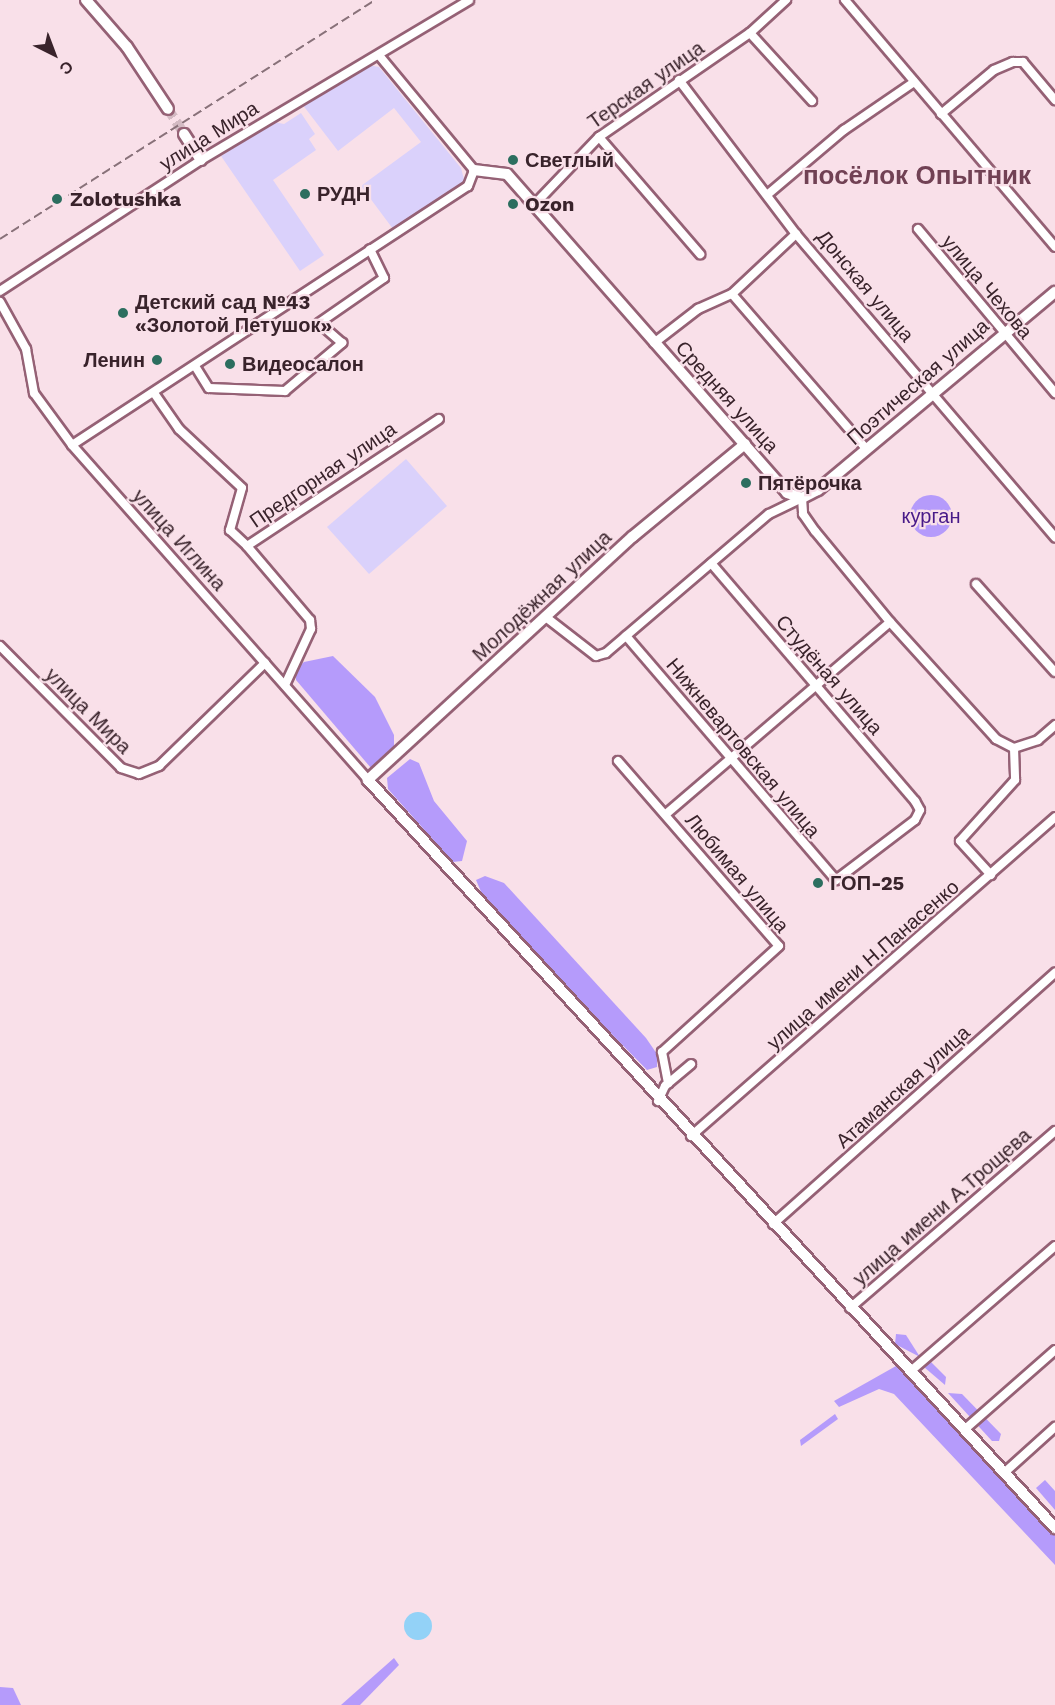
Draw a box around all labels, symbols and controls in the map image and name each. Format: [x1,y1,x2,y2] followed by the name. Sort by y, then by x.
[24,24,84,84] north arrow
[583,36,709,134] street label: Терская улица
[56,57,77,79] text: С
[155,96,263,176] street label: улица Мира
[525,148,614,172] place label: Светлый
[506,153,520,167] marker: Светлый
[803,160,1031,192] district label: посёлок Опытник
[317,182,370,206] place label: РУДН
[70,187,181,211] place label: Zolotushka
[298,187,312,201] marker: РУДН
[48,190,66,208] marker: Zolotushka
[525,192,574,216] place label: Ozon
[506,197,520,211] marker: Ozon
[811,225,919,347] street label: Донская улица
[937,230,1037,344] street label: улица Чехова
[135,290,332,337] place label: Детский сад №43 «Золотой Петушок»
[116,306,130,320] marker: Детский сад №43 «Золотой Петушок»
[842,314,994,450] street label: Поэтическая улица
[670,336,784,458] street label: Средняя улица
[83,348,145,372] place label: Ленин
[242,352,364,376] place label: Видеосалон
[150,353,164,367] marker: Ленин
[223,357,237,371] marker: Видеосалон
[245,417,401,533] street label: Предгорная улица
[758,471,862,495] place label: Пятёрочка
[739,476,753,490] marker: Пятёрочка
[127,484,231,596] street label: улица Иглина
[902,504,960,528] park label: курган
[468,525,616,667] street label: Молодёжная улица
[770,610,888,740] street label: Студёная улица
[661,653,825,843] street label: Нижневартовская улица
[40,663,136,759] street label: улица Мира
[680,809,794,937] street label: Любимая улица
[830,871,904,895] place label: ГОП-25
[762,875,964,1055] street label: улица имени Н.Панасенко
[811,876,825,890] marker: ГОП-25
[831,1021,975,1153] street label: Атаманская улица
[848,1123,1036,1291] street label: улица имени А.Трощева

